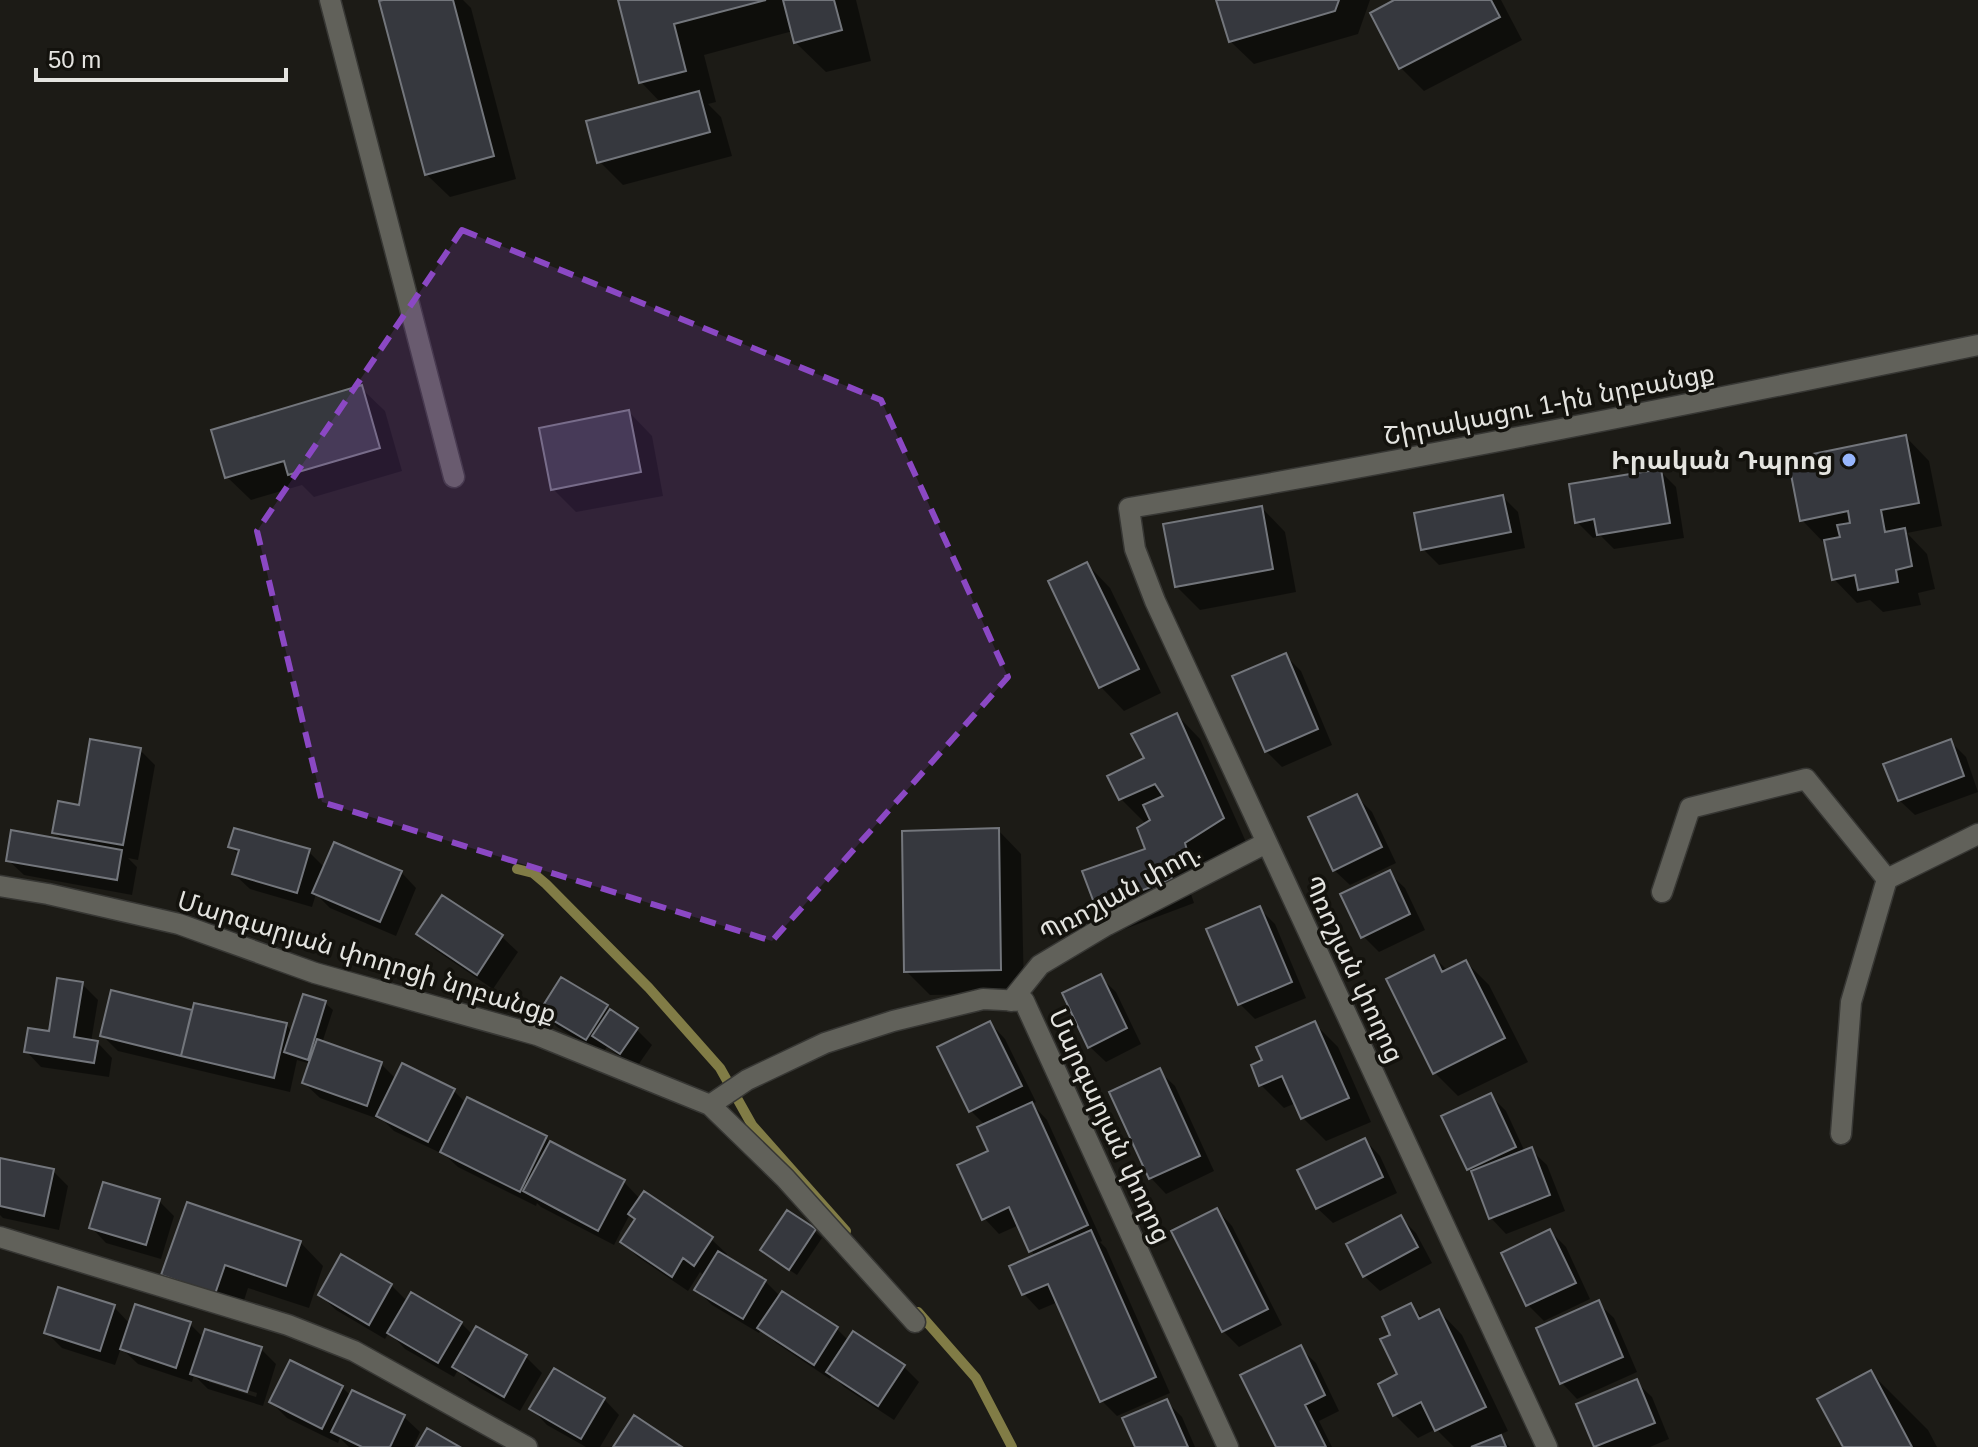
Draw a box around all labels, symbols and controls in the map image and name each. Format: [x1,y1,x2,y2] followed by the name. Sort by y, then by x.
[36,32,286,82] scale bar
[48,46,101,73] text: 50 m
[1381,357,1717,451] street label: Շիրակացու 1-ին նրբանցք
[1611,445,1833,475] place label: Իրական Դպրոց
[1840,451,1858,469] marker: Իրական Դպրոց
[1034,835,1206,949] street label: Պռոշյան փող.
[1298,871,1410,1067] street label: Պռոշյան փողոց
[174,885,560,1029] street label: Մարգարյան փողոցի նրբանցք
[1043,1004,1177,1248] street label: Մարգարյան փողոց

